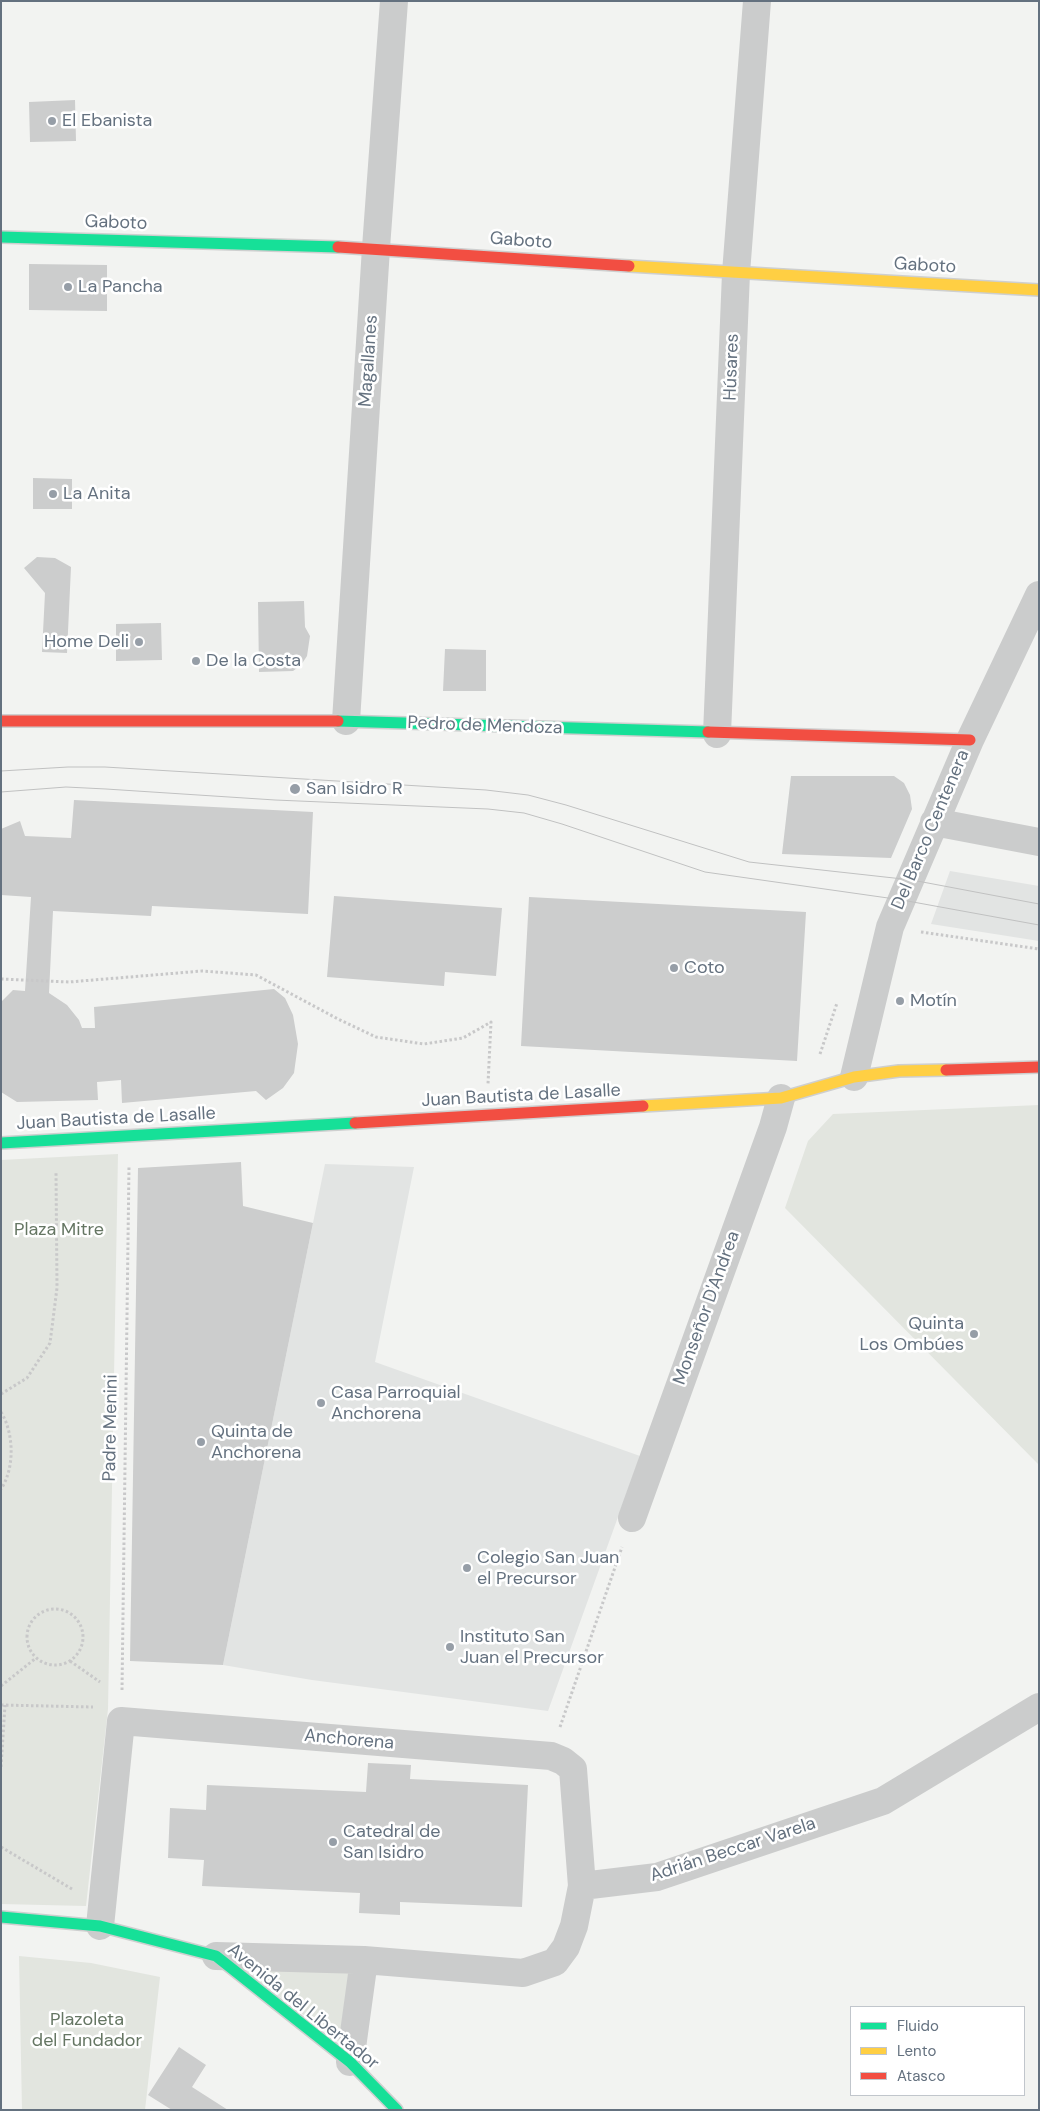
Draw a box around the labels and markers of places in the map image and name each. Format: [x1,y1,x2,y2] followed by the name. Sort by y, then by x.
[62,110,152,132] place label: El Ebanista
[46,115,58,127] marker: El Ebanista
[78,276,163,298] place label: La Pancha
[62,281,74,293] marker: La Pancha
[63,483,131,505] place label: La Anita
[47,488,59,500] marker: La Anita
[44,631,129,653] place label: Home Deli
[133,636,145,648] marker: Home Deli
[206,650,301,672] place label: De la Costa
[190,655,202,667] marker: De la Costa
[306,778,403,800] place label: San Isidro R
[288,782,302,796] marker: San Isidro R
[684,957,725,979] place label: Coto
[668,962,680,974] marker: Coto
[910,990,957,1012] place label: Motín
[894,995,906,1007] marker: Motín
[860,1313,964,1356] place label: Quinta Los Ombúes
[968,1328,980,1340] marker: Quinta Los Ombúes
[331,1382,461,1425] place label: Casa Parroquial Anchorena
[315,1397,327,1409] marker: Casa Parroquial Anchorena
[211,1421,301,1464] place label: Quinta de Anchorena
[195,1436,207,1448] marker: Quinta de Anchorena
[477,1547,619,1590] place label: Colegio San Juan el Precursor
[461,1562,473,1574] marker: Colegio San Juan el Precursor
[460,1626,604,1668] place label: Instituto San Juan el Precursor
[444,1641,456,1653] marker: Instituto San Juan el Precursor
[343,1821,441,1864] place label: Catedral de San Isidro
[327,1836,339,1848] marker: Catedral de San Isidro

